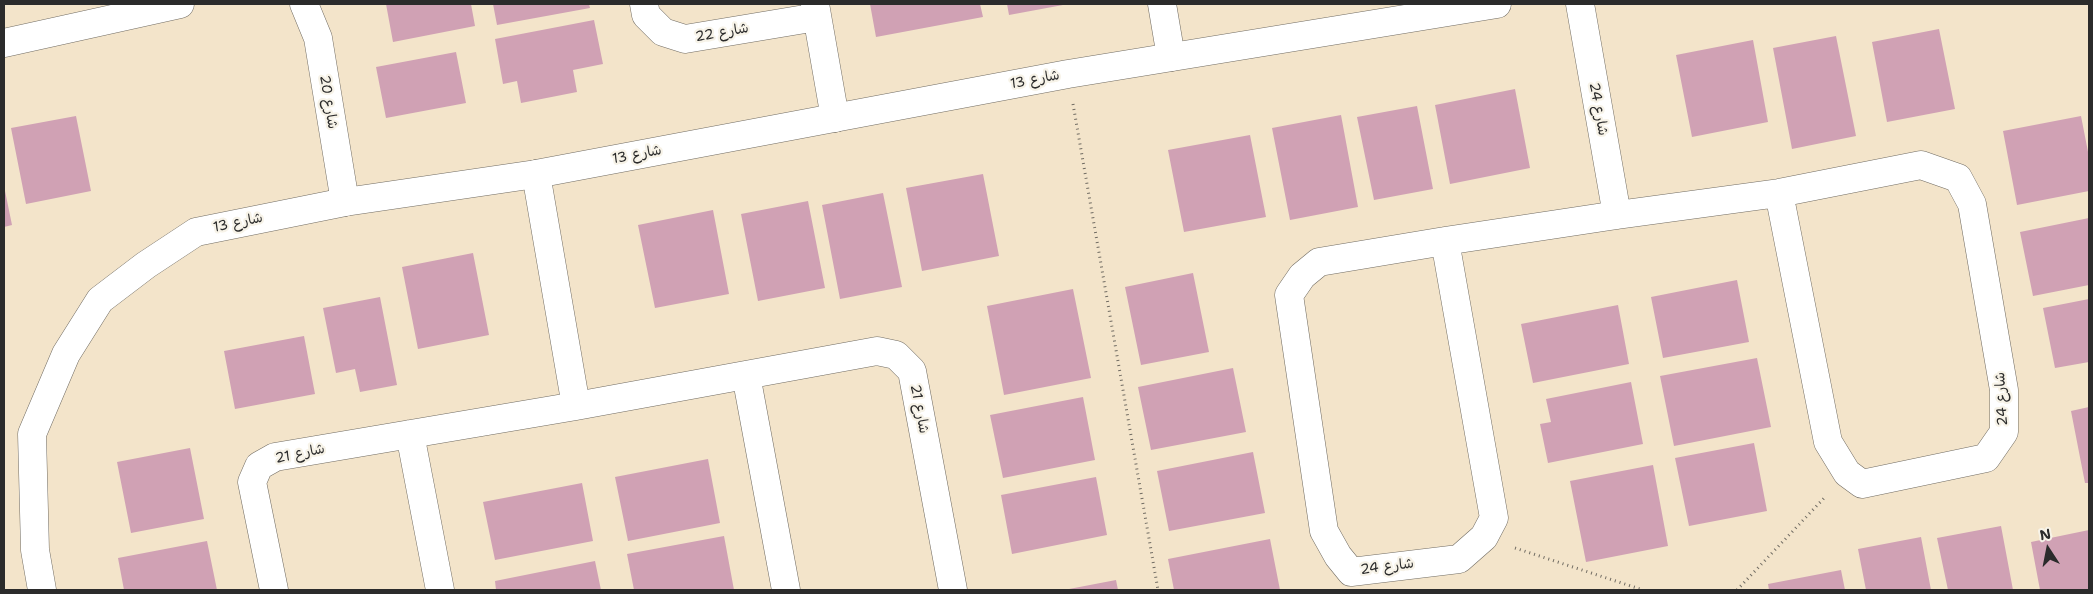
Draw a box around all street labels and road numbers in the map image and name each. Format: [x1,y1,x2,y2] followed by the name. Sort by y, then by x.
[694,20,750,46] street label: شارع 22
[1009,67,1061,93] street label: شارع 13
[315,74,341,130] street label: شارع 20
[1585,81,1611,137] street label: شارع 24
[611,142,663,168] street label: شارع 13
[212,210,264,236] street label: شارع 13
[1992,372,2012,426] street label: شارع 24
[906,383,932,435] street label: شارع 21
[274,441,326,467] street label: شارع 21
[1359,555,1415,579] street label: شارع 24

